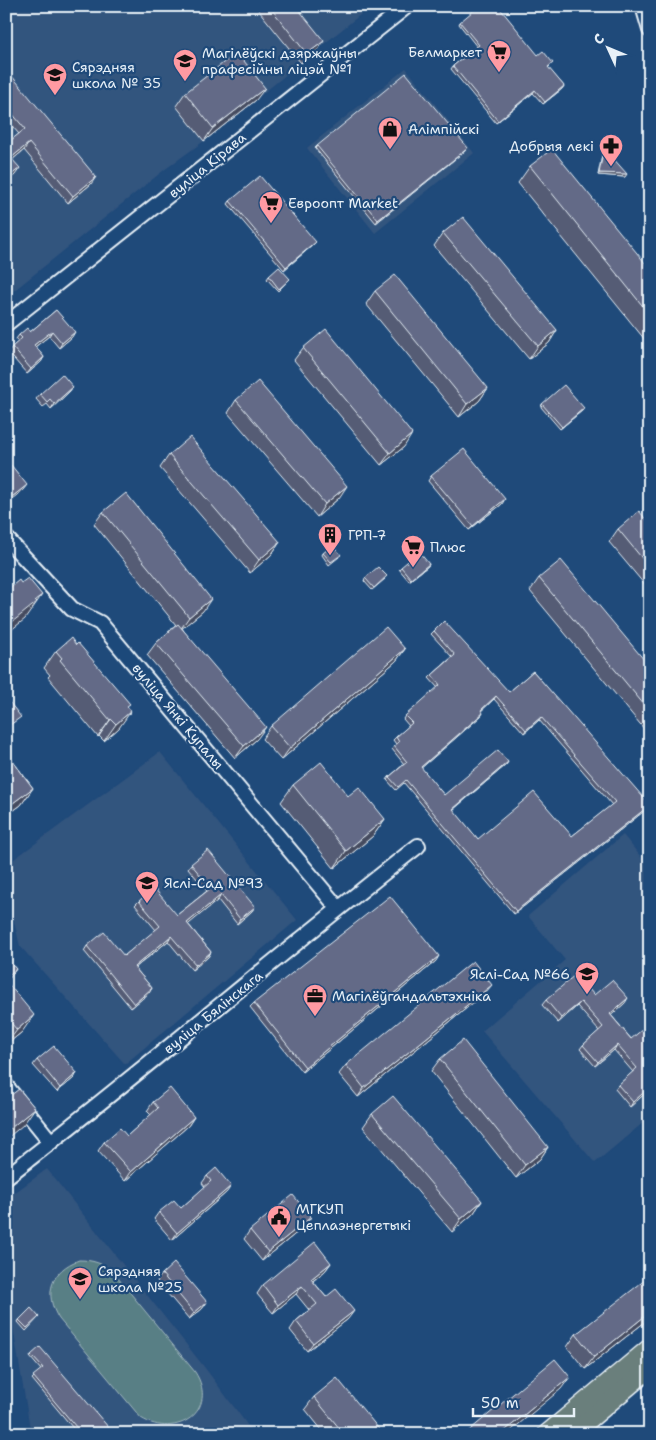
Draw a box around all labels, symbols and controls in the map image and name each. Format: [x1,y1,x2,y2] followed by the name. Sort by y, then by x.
[584,22,634,72] north arrow
[589,30,608,48] text: С
[486,39,512,73] supermarket icon: Белмаркет
[408,43,483,61] place label: Белмаркет
[202,44,357,78] place label: Магілёўскі дзяржаўны прафесійны ліцэй №1
[172,48,198,82] school or university icon: Магілёўскі дзяржаўны прафесійны ліцэй №1
[72,58,161,92] place label: Сярэдняя школа № 35
[42,62,68,96] school or university icon: Сярэдняя школа № 35
[377,116,403,150] shop icon: Алімпійскі
[408,120,479,138] place label: Алімпійскі
[165,128,250,202] street label: вуліца Кірава
[598,133,624,167] pharmacy icon: Добрыя лекі
[509,137,594,155] place label: Добрыя лекі
[258,190,284,224] supermarket icon: Евроопт Market
[288,194,398,212] place label: Евроопт Market
[317,522,343,556] building icon: ГРП-7
[348,526,386,544] place label: ГРП-7
[400,534,426,568] supermarket icon: Плюс
[430,538,466,556] place label: Плюс
[128,659,228,773] street label: вуліца Янкі Купалы
[134,870,160,904] school or university icon: Яслі-Сад №93
[164,874,264,892] place label: Яслі-Сад №93
[574,961,600,995] school or university icon: Яслі-Сад №66
[470,965,570,983] place label: Яслі-Сад №66
[160,966,266,1057] street label: вуліца Бялінскага
[302,983,328,1017] office icon: Магілёўгандальтэхніка
[332,987,491,1005] place label: Магілёўгандальтэхніка
[296,1200,411,1234] place label: МГКУП Цеплаэнергетыкі
[266,1204,292,1238] public building icon: МГКУП Цеплаэнергетыкі
[98,1262,182,1296] place label: Сярэдняя школа №25
[67,1266,93,1300] school or university icon: Сярэдняя школа №25
[473,1385,575,1417] scale bar
[481,1393,519,1413] text: 50 m

